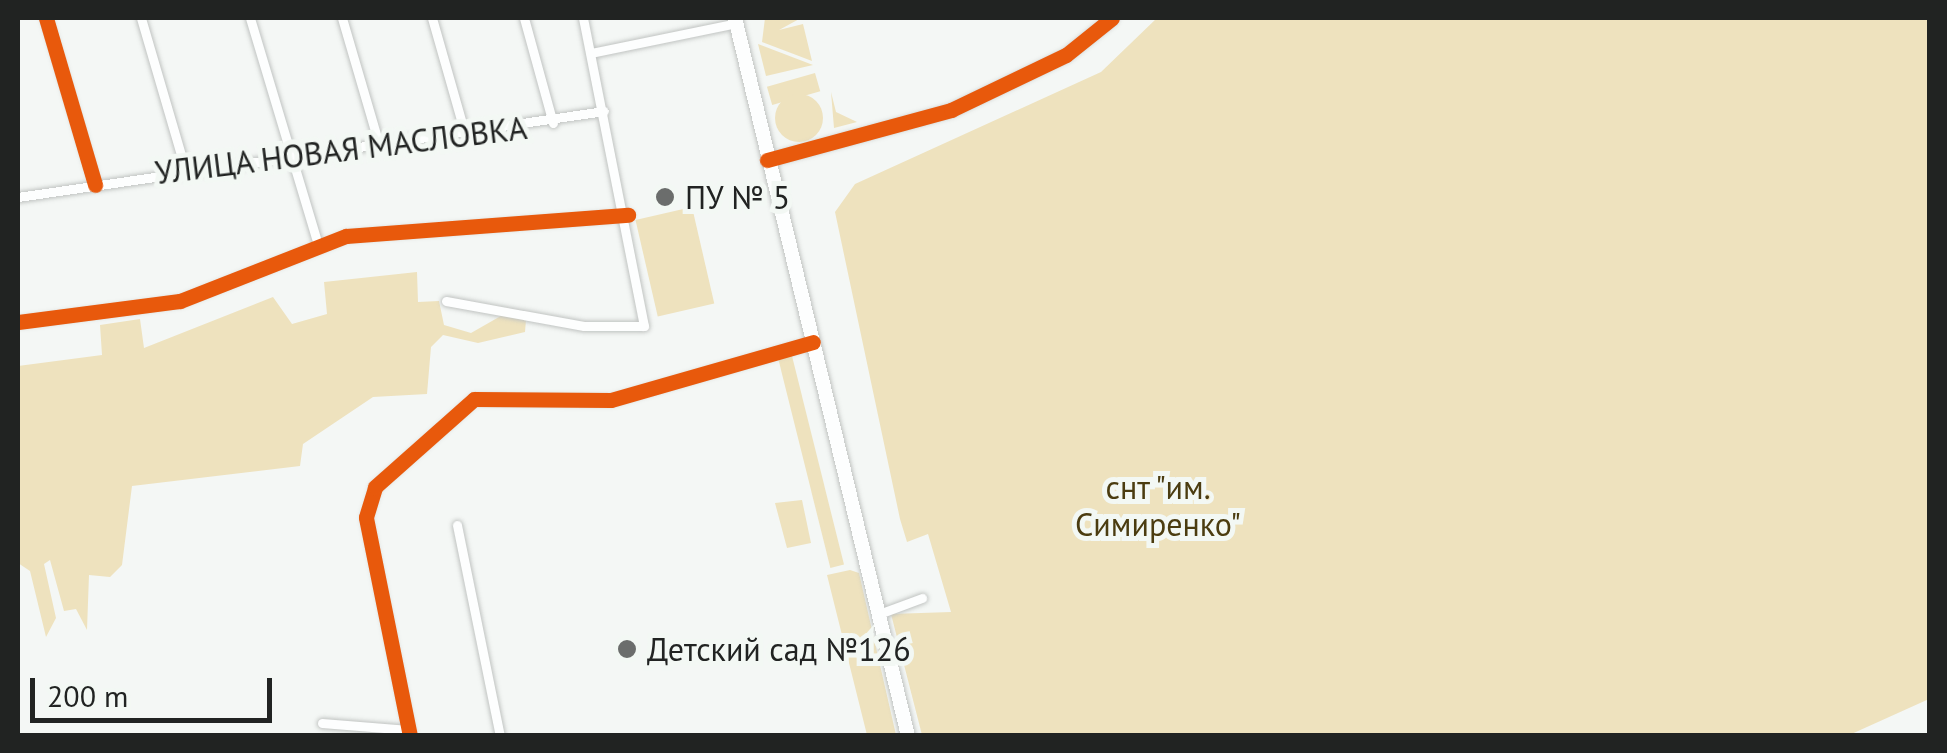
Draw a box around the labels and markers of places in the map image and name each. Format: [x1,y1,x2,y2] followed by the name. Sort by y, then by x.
[685,178,791,216] place label: ПУ № 5
[654,186,676,208] marker: ПУ № 5
[647,630,911,668] place label: Детский сад №126
[616,638,638,660] marker: Детский сад №126

